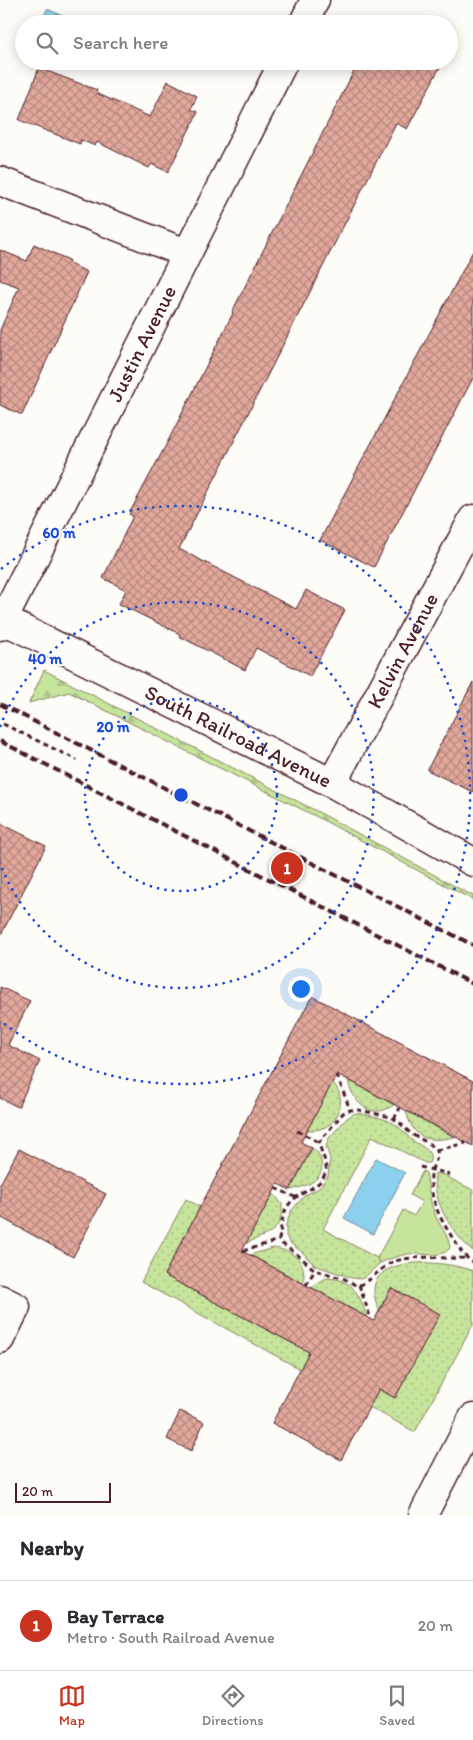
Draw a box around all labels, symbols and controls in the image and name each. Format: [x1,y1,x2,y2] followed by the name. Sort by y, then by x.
[15,15,458,70] search box
[33,29,61,57] icon: search
[73,31,168,54] text: Search here
[102,281,181,406] street label: Justin Avenue
[42,524,76,542] text: 60 m
[361,589,443,712] street label: Kelvin Avenue
[28,650,63,668] text: 40 m
[141,679,336,793] street label: South Railroad Avenue
[96,718,130,736] text: 20 m
[172,786,190,804] centre of rings
[271,849,303,887] pin: 1
[288,976,314,1002] your location
[15,1480,111,1503] scale bar
[22,1483,53,1500] text: 20 m
[20,1535,84,1560] text: Nearby
[67,1605,164,1628] text: Bay Terrace
[32,1616,40,1635] text: 1
[418,1616,453,1635] text: 20 m
[67,1628,275,1647] text: Metro · South Railroad Avenue
[58,1682,86,1729] tab: Map
[202,1682,263,1729] tab: Directions
[379,1682,415,1729] tab: Saved

